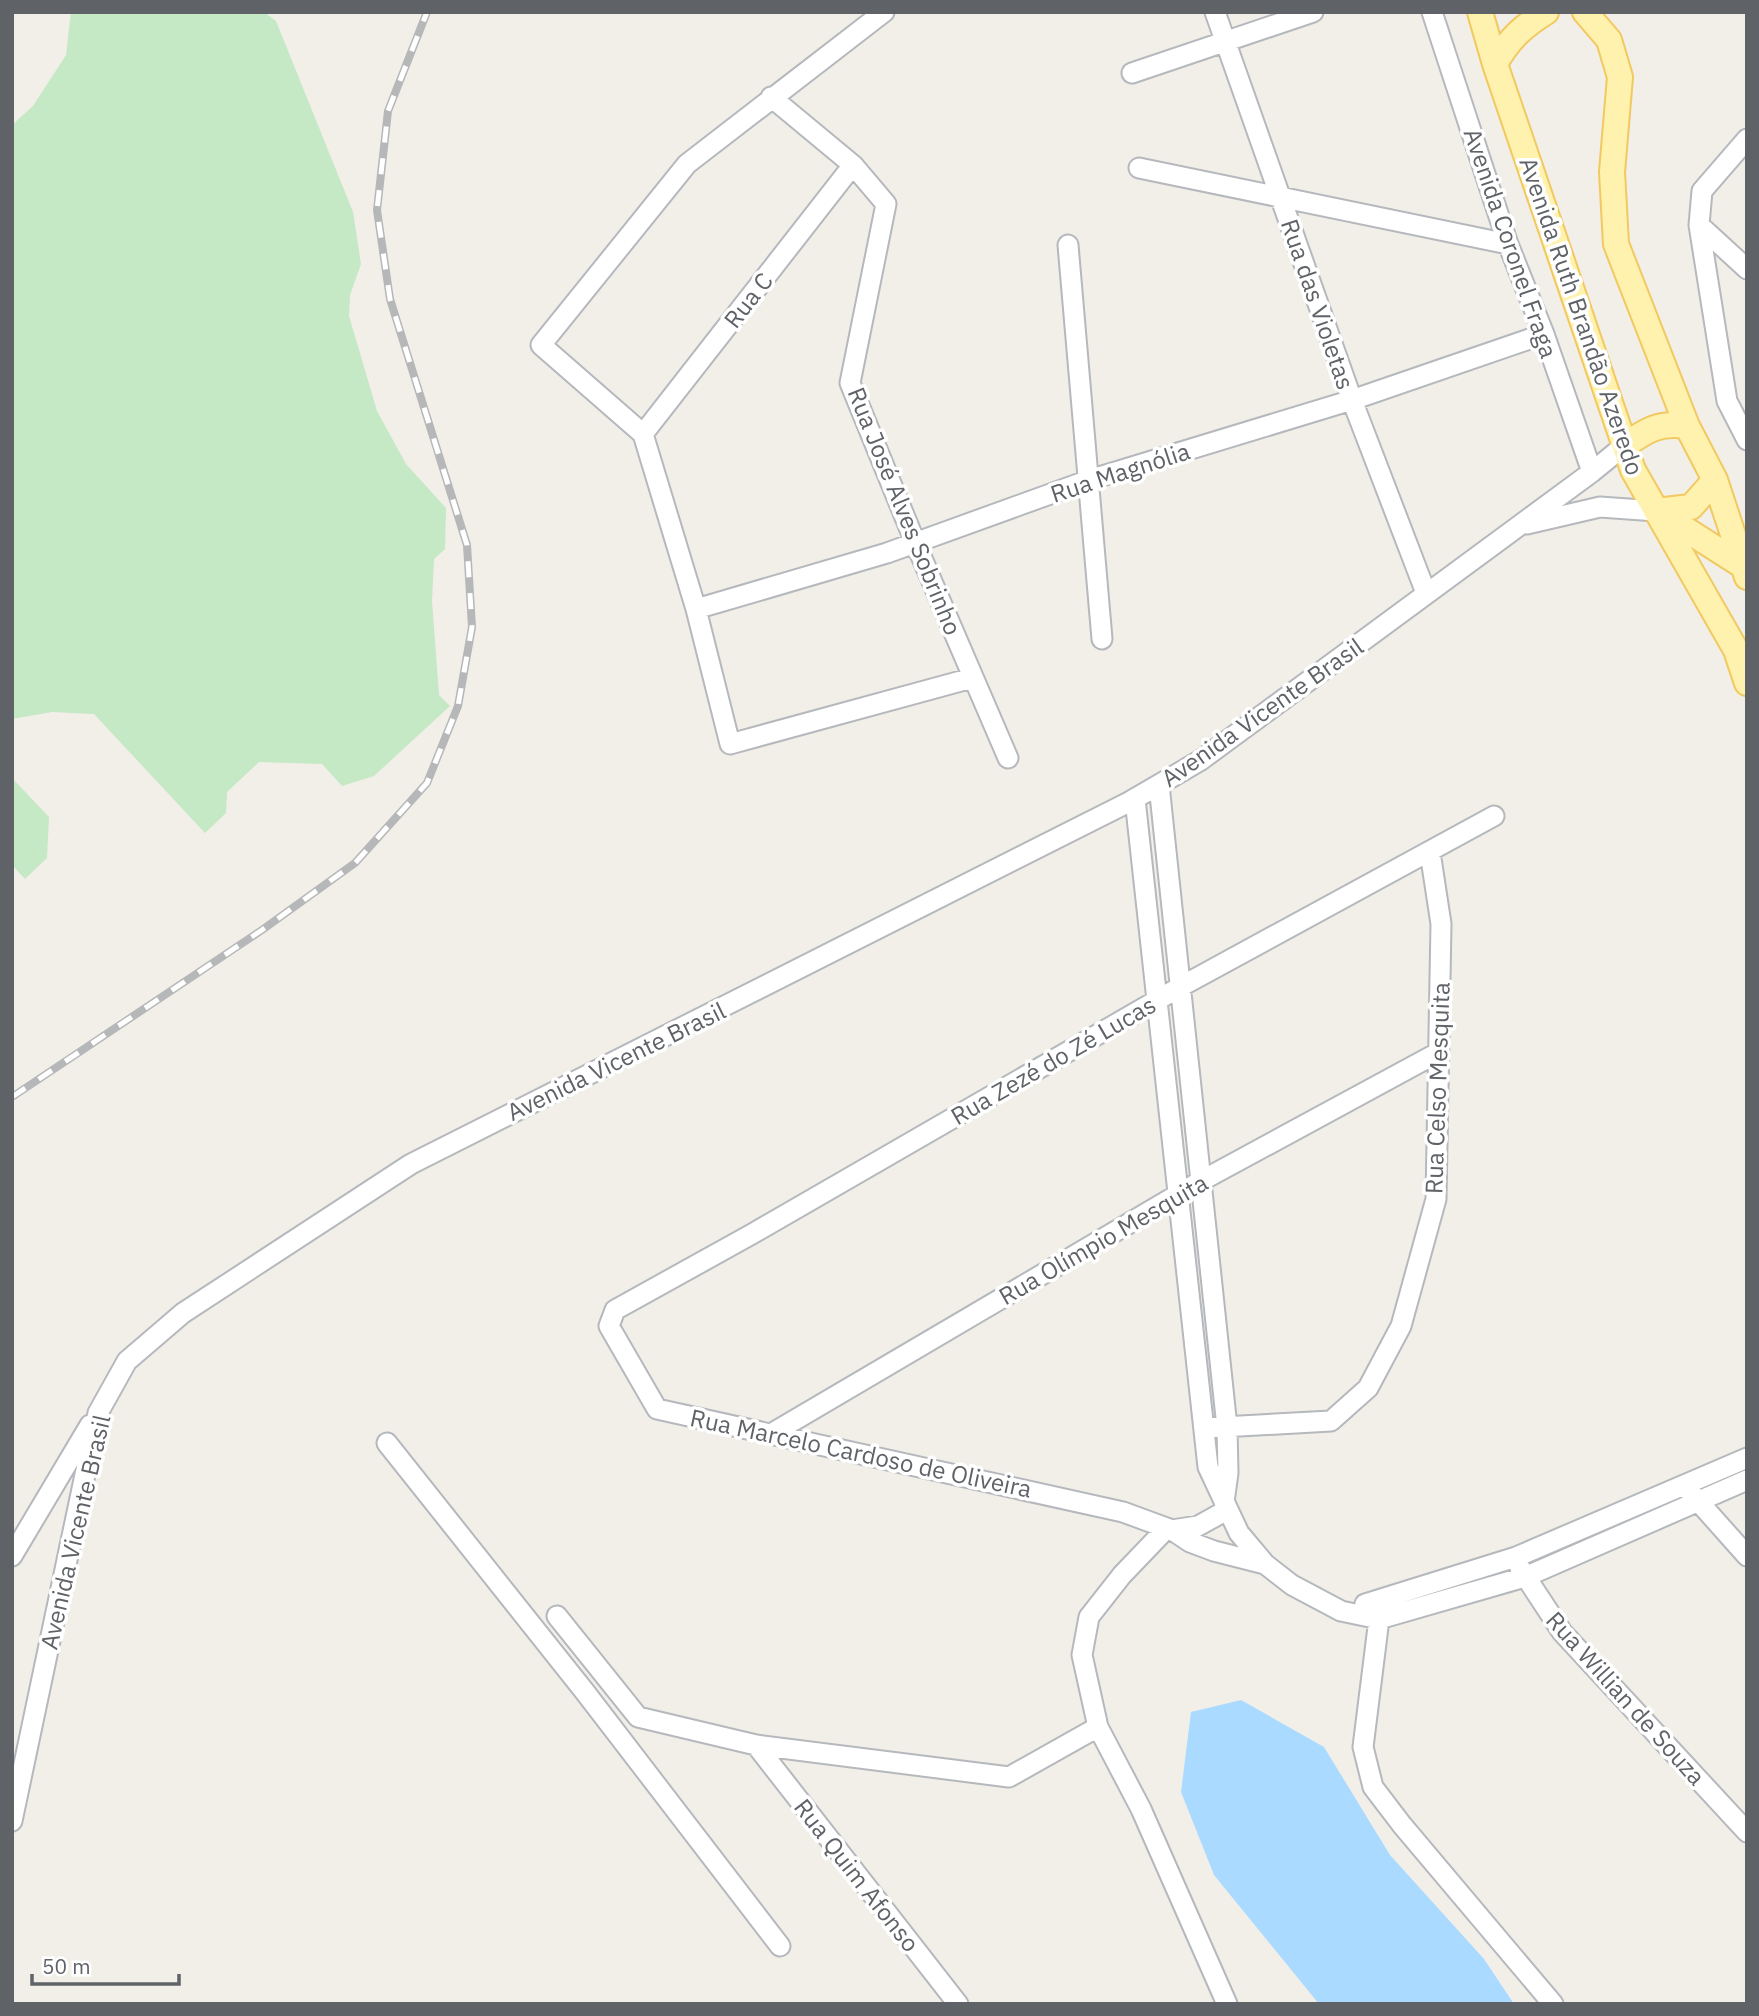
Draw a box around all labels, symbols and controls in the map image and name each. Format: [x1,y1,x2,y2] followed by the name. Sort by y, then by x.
[1457,124,1565,362] street label: Avenida Coronel Fraga
[1512,153,1652,479] street label: Avenida Ruth Brandão Azeredo
[1274,215,1362,393] street label: Rua das Violetas
[716,266,780,334] street label: Rua C
[841,382,969,640] street label: Rua José Alves Sobrinho
[1046,434,1194,510] street label: Rua Magnólia
[1155,630,1369,794] street label: Avenida Vicente Brasil
[1417,981,1457,1195] street label: Rua Celso Mesquita
[945,988,1161,1132] street label: Rua Zezé do Zé Lucas
[501,994,731,1128] street label: Avenida Vicente Brasil
[993,1166,1213,1312] street label: Rua Olímpio Mesquita
[687,1401,1035,1505] street label: Rua Marcelo Cardoso de Oliveira
[32,1412,118,1652] street label: Avenida Vicente Brasil
[1539,1604,1713,1792] street label: Rua Willian de Souza
[787,1792,927,1958] street label: Rua Quim Afonso
[32,1942,178,1986] scale bar
[42,1952,91,1980] text: 50 m

